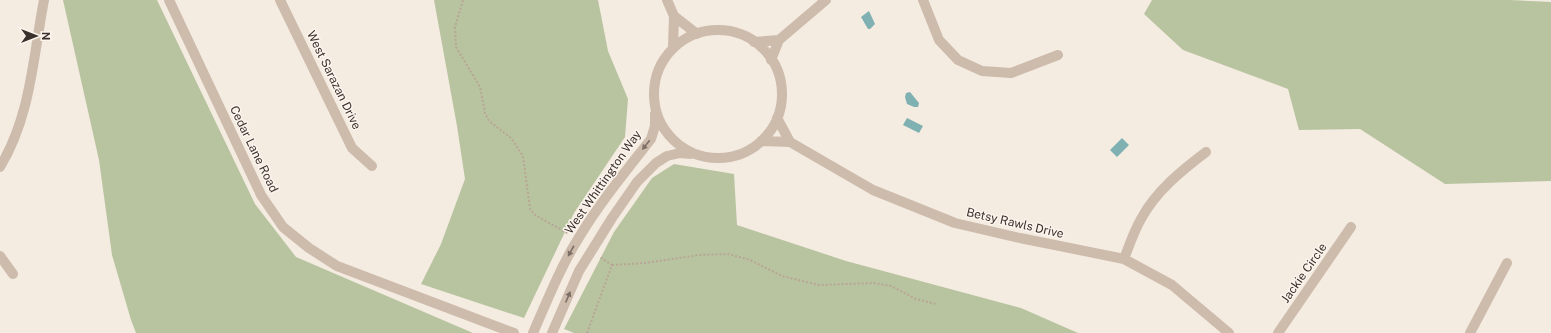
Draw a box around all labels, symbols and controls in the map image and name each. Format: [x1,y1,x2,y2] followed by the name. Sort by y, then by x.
[16,16,56,56] north arrow
[304,28,364,132] street label: West Sarazan Drive
[40,32,52,40] text: N
[227,103,281,195] street label: Cedar Lane Road
[562,127,644,236] street label: West Whittington Way
[642,139,651,150] one-way arrow
[965,205,1065,241] street label: Betsy Rawls Drive
[1278,240,1330,306] street label: Jackie Circle
[568,245,575,257] one-way arrow
[565,291,571,303] one-way arrow

